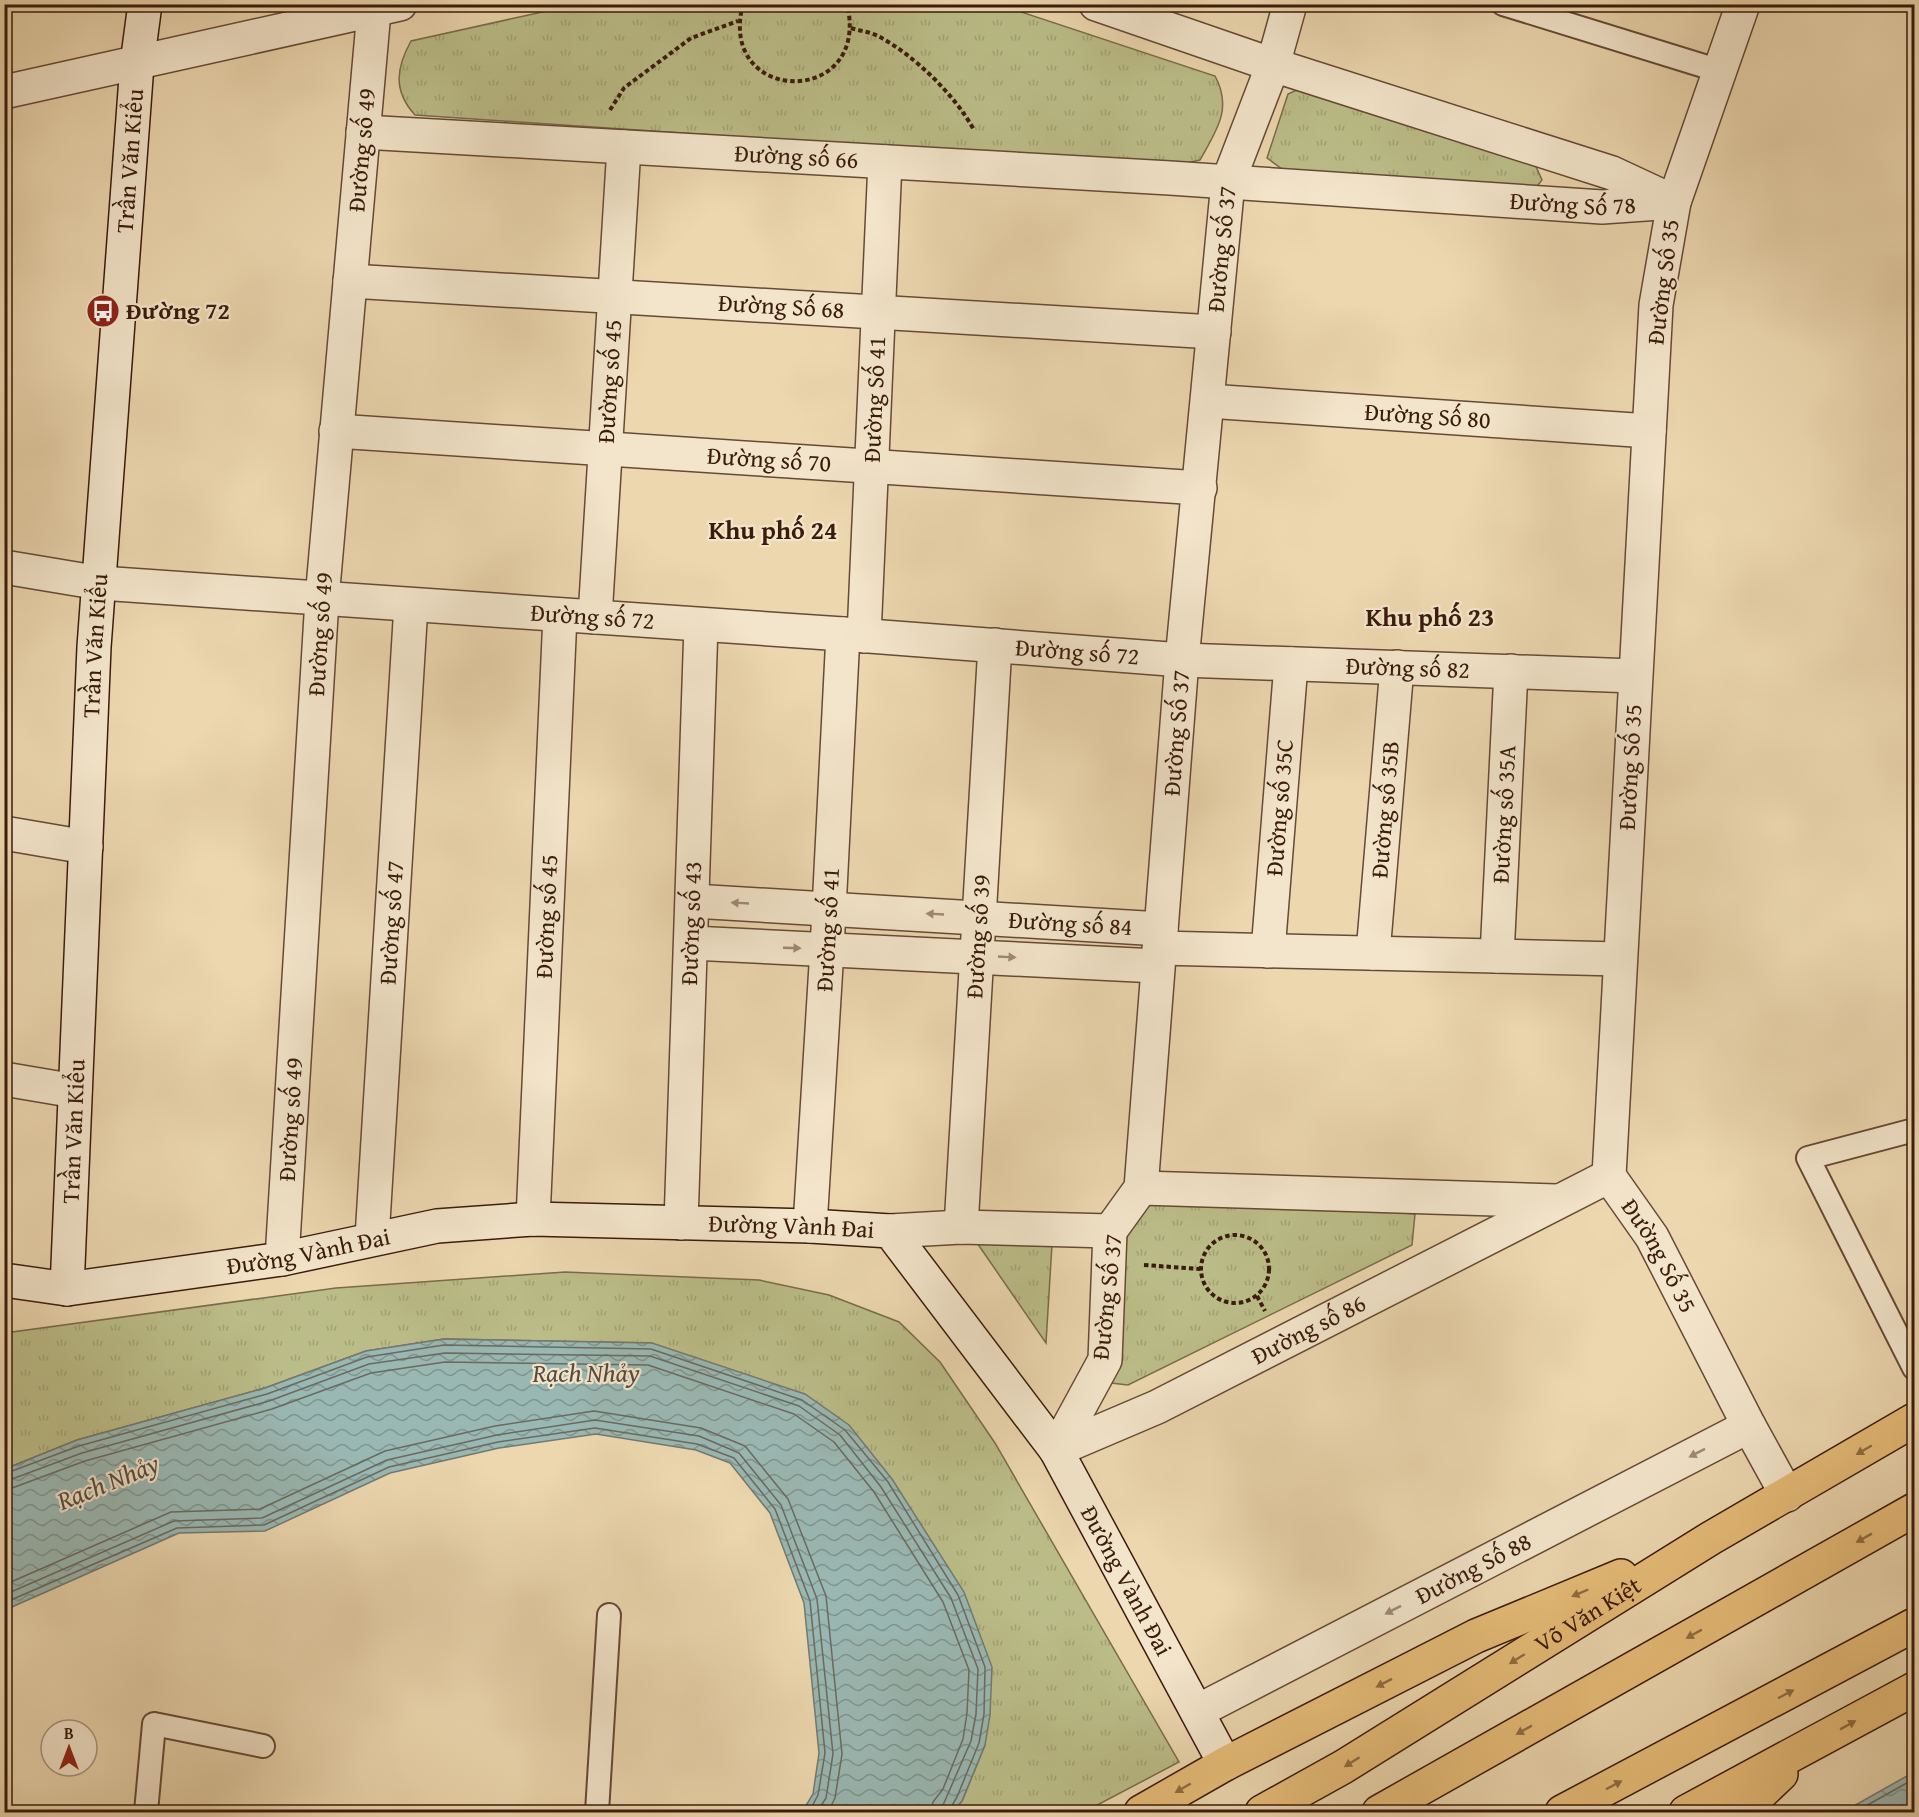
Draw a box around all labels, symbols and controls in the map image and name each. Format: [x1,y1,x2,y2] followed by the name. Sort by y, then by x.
[107,87,152,234] street label: Trần Văn Kiểu
[338,87,384,213] street label: Đường số 49
[733,135,859,177] street label: Đường số 66
[1509,183,1637,224] street label: Đường Số 78
[1198,185,1245,314] street label: Đường Số 37
[1637,217,1688,347] street label: Đường Số 35
[717,285,845,327] street label: Đường Số 68
[85,293,121,329] bus stop icon: Đường 72
[126,293,230,328] place label: Đường 72
[588,318,630,444] street label: Đường số 45
[854,335,894,463] street label: Đường Số 41
[1363,394,1492,437] street label: Đường Số 80
[706,438,832,481] street label: Đường số 70
[708,510,838,549] district label: Khu phố 24
[298,571,341,697] street label: Đường số 49
[73,572,116,718] street label: Trần Văn Kiểu
[529,595,656,638] street label: Đường số 72
[1365,597,1495,636] district label: Khu phố 23
[1014,629,1140,674] street label: Đường số 72
[1345,648,1470,687] street label: Đường số 82
[1154,669,1198,797] street label: Đường Số 37
[1609,703,1650,831] street label: Đường Số 35
[1256,738,1302,877] street label: Đường số 35C
[1361,739,1408,880] street label: Đường số 35B
[1483,744,1524,884] street label: Đường số 35A
[526,854,566,979] street label: Đường số 45
[370,860,412,986] street label: Đường số 47
[671,861,710,986] street label: Đường số 43
[806,867,848,993] street label: Đường số 41
[956,874,999,999] street label: Đường số 39
[731,899,750,908] one-way arrow
[1007,902,1133,944] street label: Đường số 84
[925,909,944,918] one-way arrow
[782,943,801,952] one-way arrow
[998,953,1017,962] one-way arrow
[269,1056,311,1182] street label: Đường số 49
[53,1058,94,1204] street label: Trần Văn Kiểu
[1613,1191,1706,1319] street label: Đường Số 35
[708,1205,876,1247] street label: Đường Vành Đai
[224,1218,394,1284] street label: Đường Vành Đai
[1083,1232,1131,1362] street label: Đường Số 37
[1245,1285,1372,1373] street label: Đường số 86
[531,1353,640,1392] water label: Rạch Nhảy
[50,1443,165,1520] water label: Rạch Nhảy
[1855,1445,1872,1455] one-way arrow
[1688,1448,1705,1458] one-way arrow
[1072,1499,1182,1662] street label: Đường Vành Đai
[1409,1524,1537,1613] street label: Đường Số 88
[1855,1533,1872,1543] one-way arrow
[1527,1567,1648,1661] street label: Võ Văn Kiệt
[1570,1588,1588,1598] one-way arrow
[1384,1605,1401,1615] one-way arrow
[1686,1629,1702,1640] one-way arrow
[1509,1653,1525,1664] one-way arrow
[1375,1679,1392,1688] one-way arrow
[1778,1689,1795,1699] one-way arrow
[39,1718,99,1778] north arrow
[1840,1720,1857,1730] one-way arrow
[64,1721,74,1745] text: B
[1516,1725,1532,1736] one-way arrow
[1344,1757,1360,1768] one-way arrow
[1606,1780,1623,1790] one-way arrow
[1175,1783,1191,1794] one-way arrow

